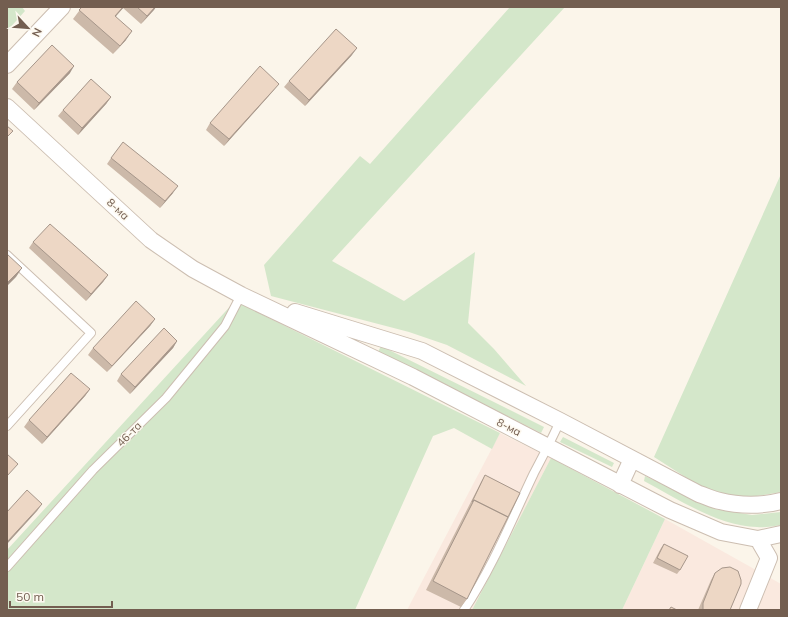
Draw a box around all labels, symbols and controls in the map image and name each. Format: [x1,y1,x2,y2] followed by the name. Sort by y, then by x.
[8,8,48,48] north arrow
[29,26,45,39] text: N
[104,195,132,223] street label: 8-ма
[494,415,524,439] street label: 8-ма
[114,419,144,449] street label: 46-та
[10,583,112,609] scale bar
[16,589,44,604] text: 50 m

